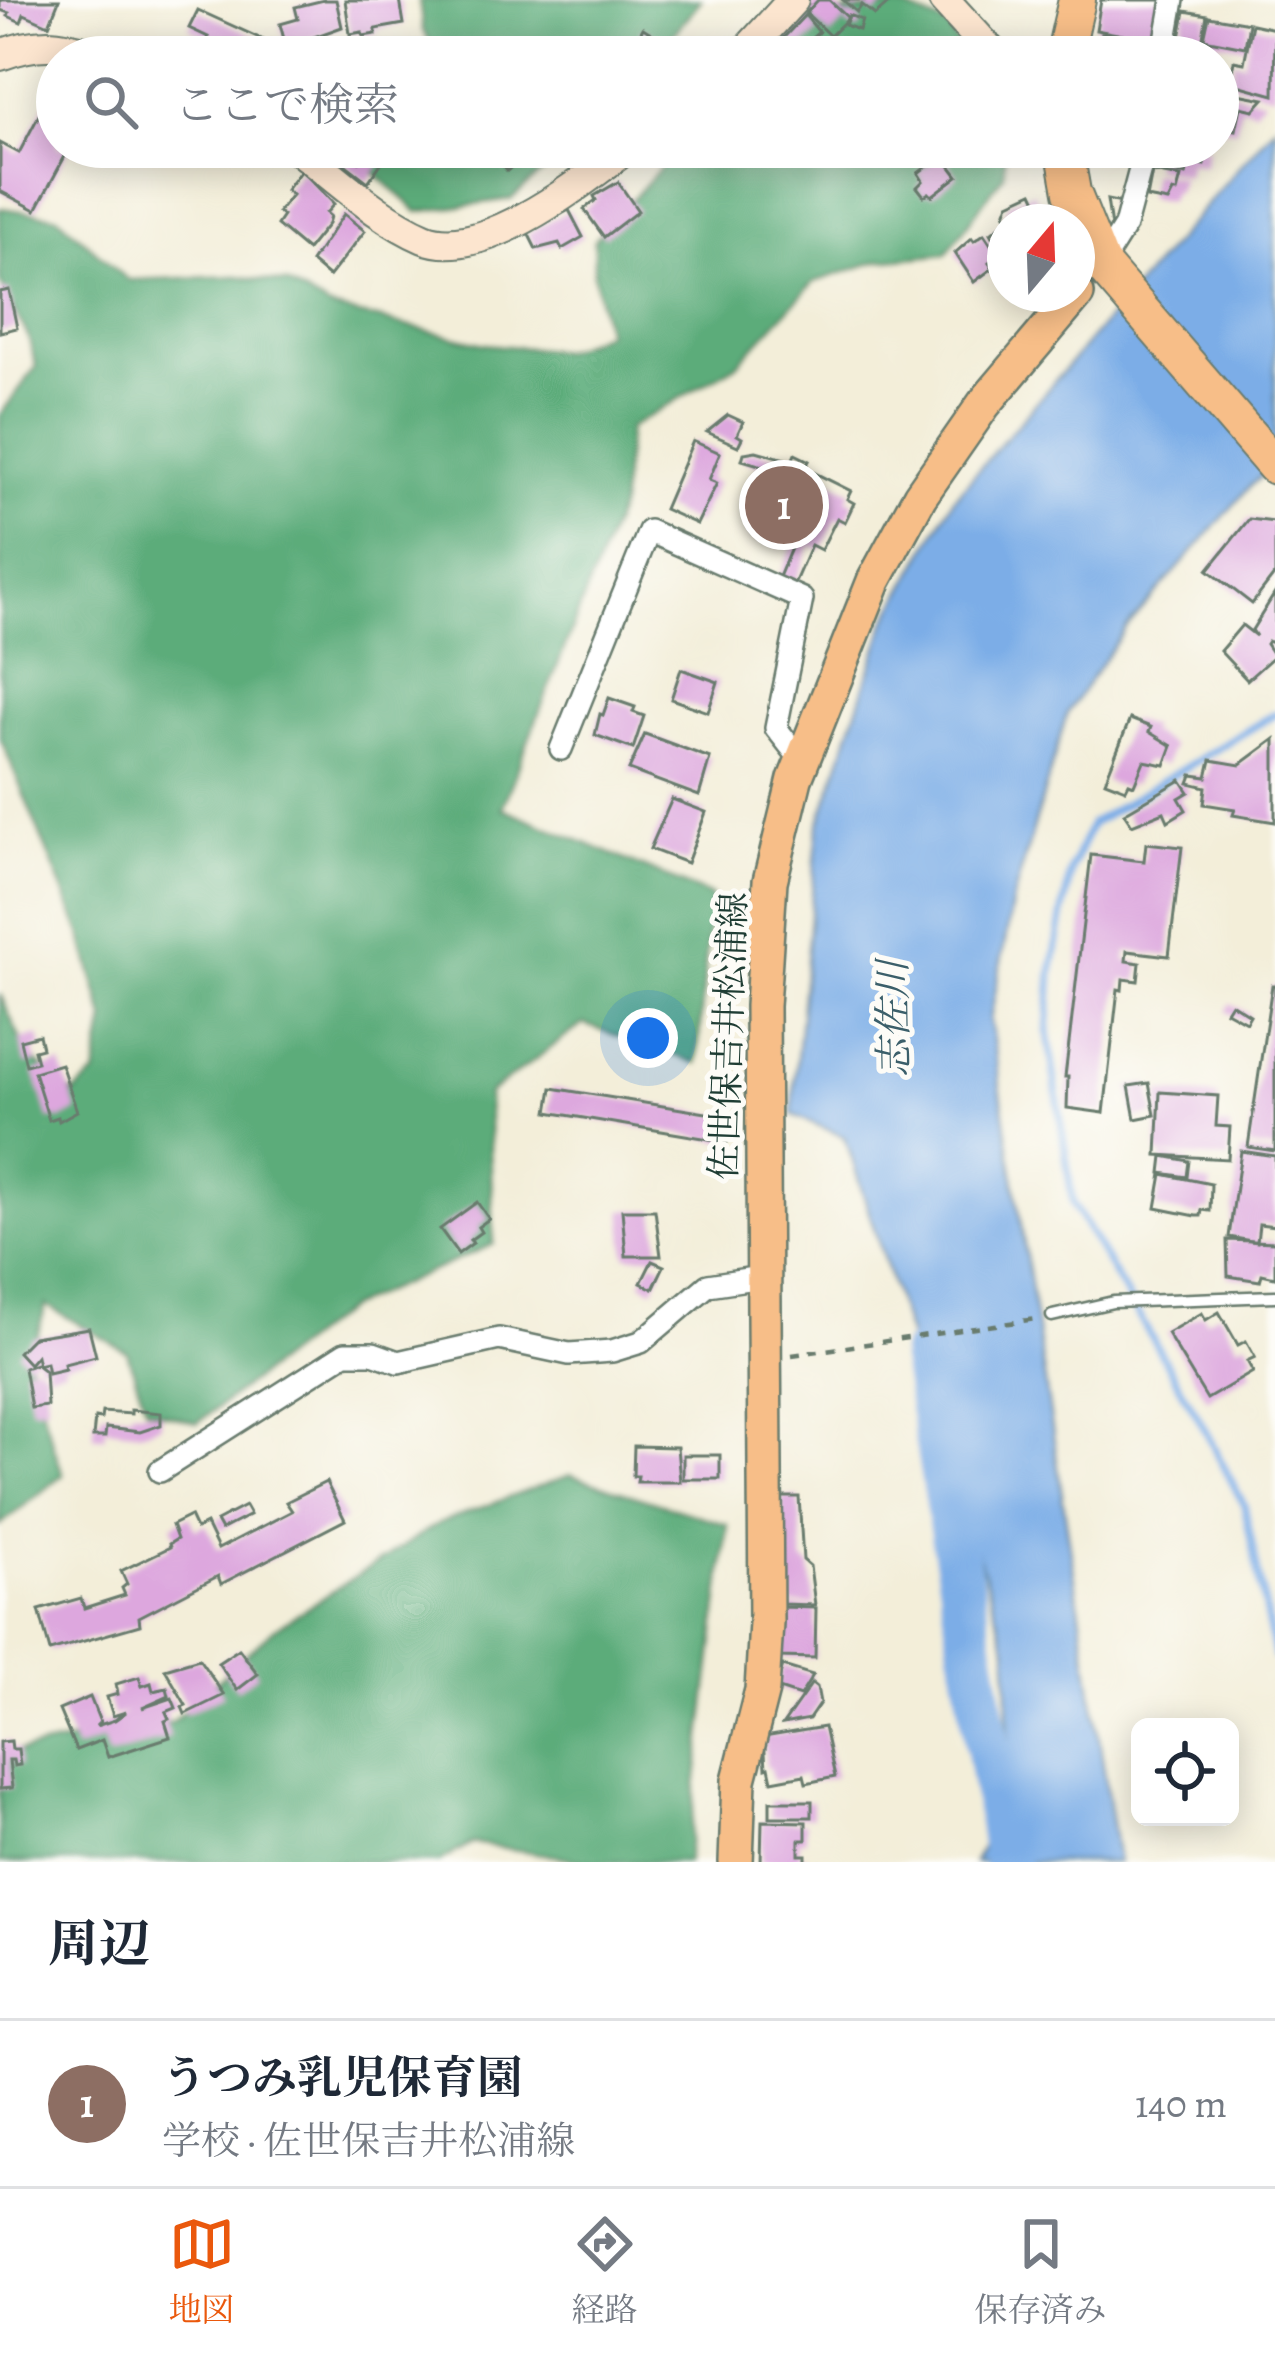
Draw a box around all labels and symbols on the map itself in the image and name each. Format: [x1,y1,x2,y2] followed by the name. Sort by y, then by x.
[987,204,1095,312] north arrow
[745,460,823,550] pin: 1
[698,891,758,1181] street label: 佐世保吉井松浦線
[865,956,921,1078] water label: 志佐川
[618,1008,678,1068] your location

